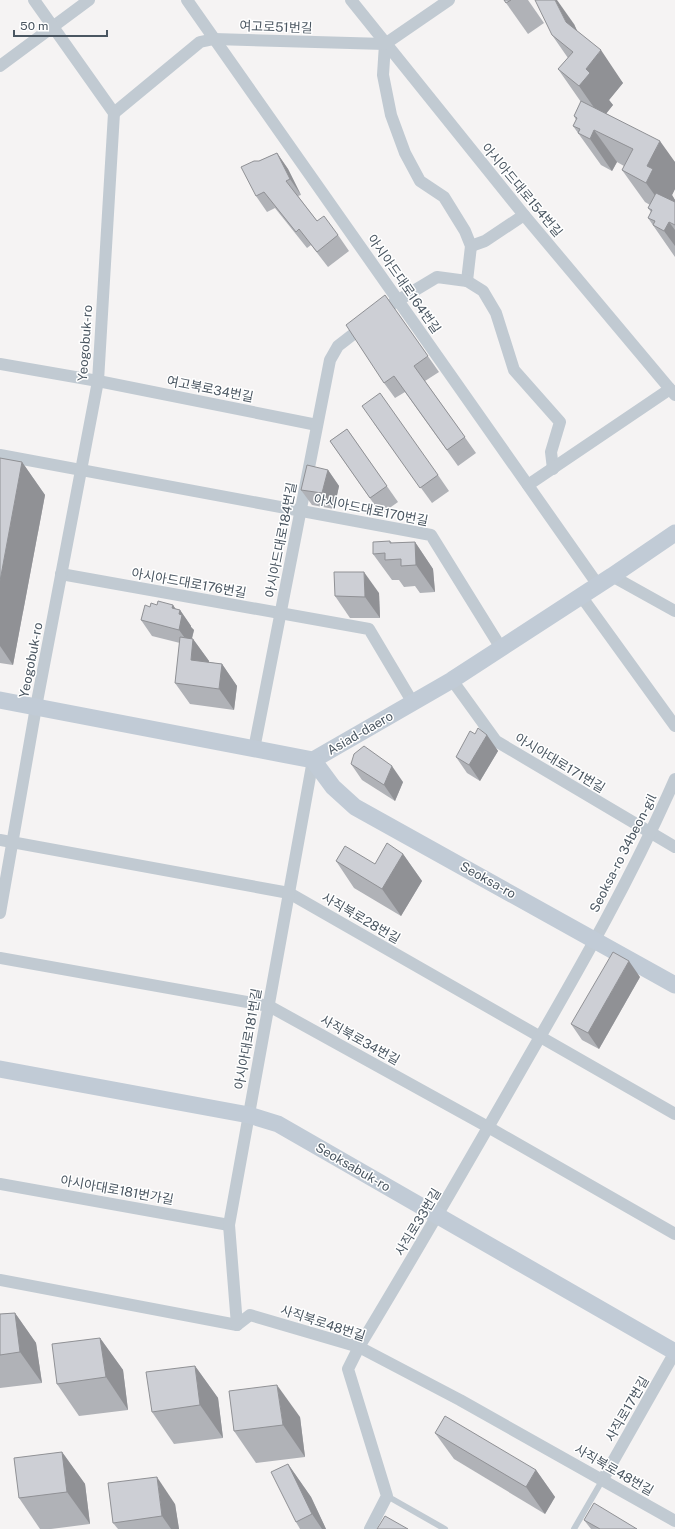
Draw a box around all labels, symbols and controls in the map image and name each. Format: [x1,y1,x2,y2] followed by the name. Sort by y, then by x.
[14,12,107,38] scale bar
[239,18,313,36] street label: 여고로51번길
[20,19,48,33] text: 50 m
[479,140,565,240] street label: 아시아드대로154번길
[364,232,444,336] street label: 아시아드대로164번길
[75,304,95,382] street label: Yeogobuk-ro
[165,373,255,405] street label: 여고북로34번길
[262,481,300,599] street label: 아시아드대로184번길
[312,492,430,528] street label: 아시아드대로170번길
[130,565,248,601] street label: 아시아드대로176번길
[16,621,46,699] street label: Yeogobuk-ro
[324,708,396,758] street label: Asiad-daero
[512,730,608,796] street label: 아시아대로171번길
[587,791,659,915] street label: Seoksa-ro 34beon-gil
[457,859,519,901] street label: Seoksa-ro
[319,890,403,946] street label: 사직북로28번길
[232,987,264,1091] street label: 아시아대로181번길
[318,1012,402,1068] street label: 사직북로34번길
[313,1140,393,1194] street label: Seoksabuk-ro
[59,1173,175,1207] street label: 아시아대로181번가길
[392,1186,444,1258] street label: 사직로33번길
[279,1302,367,1344] street label: 사직북로48번길
[602,1374,652,1444] street label: 사직로17번길
[572,1441,656,1499] street label: 사직북로48번길

